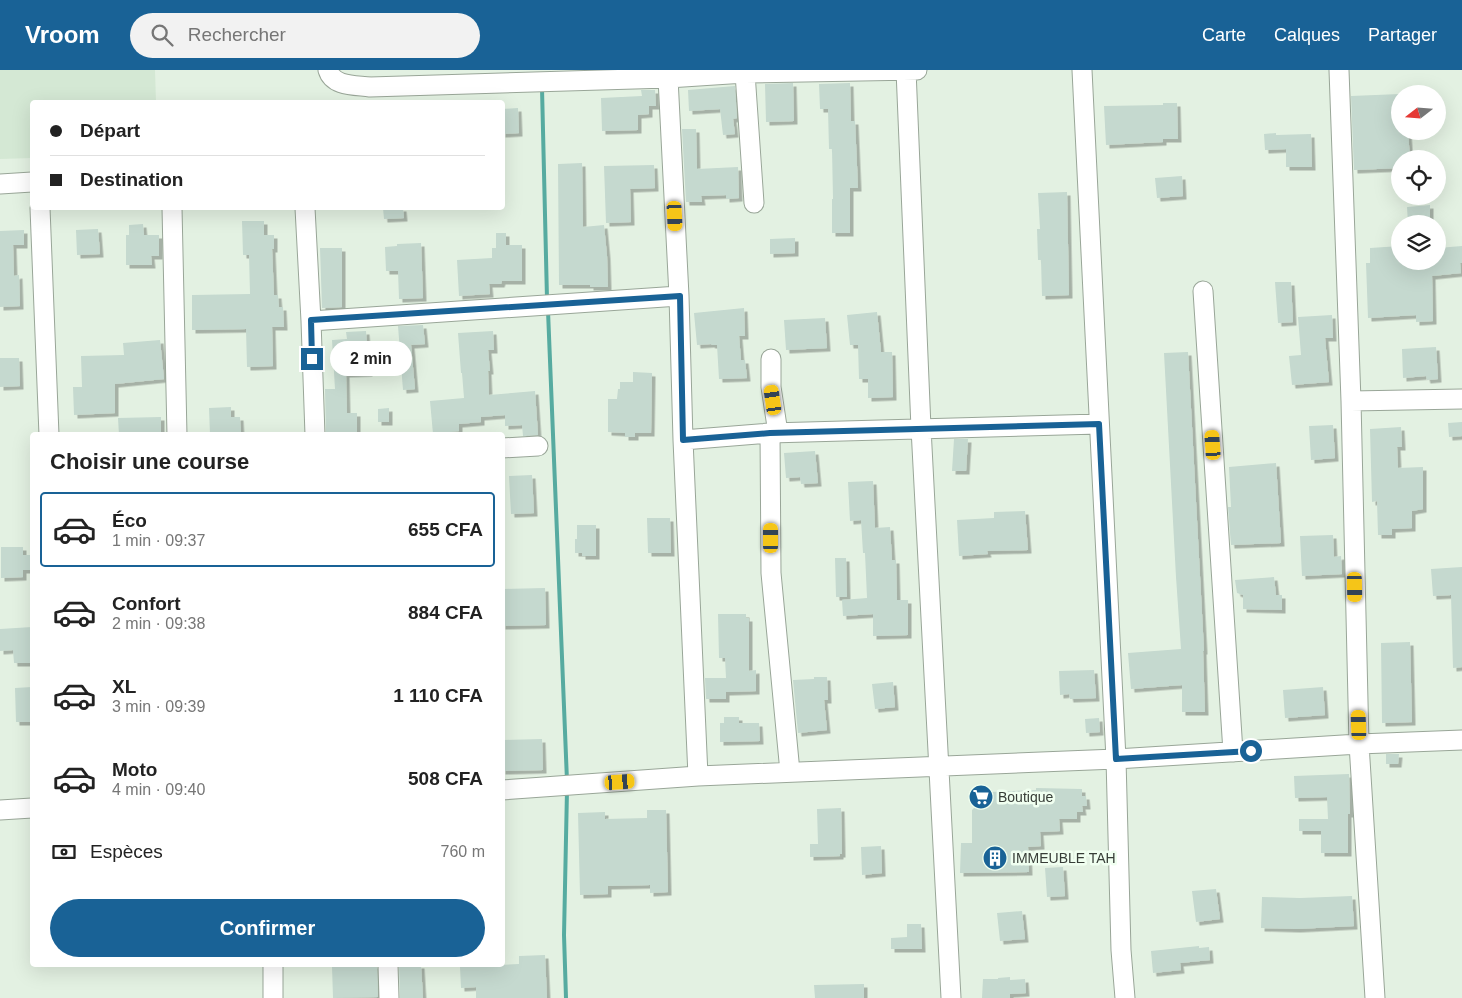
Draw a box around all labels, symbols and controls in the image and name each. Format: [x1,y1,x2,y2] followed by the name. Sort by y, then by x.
[130,13,480,58] search box
[25,21,100,48] text: Vroom
[148,21,176,49] icon: search
[188,24,286,45] text: Rechercher
[1202,25,1246,45] text: Carte
[1274,25,1340,45] text: Calques
[1368,25,1437,45] text: Partager
[1391,85,1446,140] north arrow
[1391,85,1446,270] map controls
[80,120,140,141] text: Départ
[1391,150,1446,205] button: locate
[80,169,183,190] text: Destination
[666,201,683,231] car
[1391,215,1446,270] button: layers
[330,342,412,376] callout: 2 min
[301,348,323,370] route end
[350,350,392,367] text: 2 min
[763,384,782,416] car
[1204,430,1221,460] car
[50,449,249,474] text: Choisir une course
[52,507,97,552] icon: car
[112,510,147,531] text: Éco
[408,519,483,540] text: 655 CFA
[763,523,778,553] car
[112,532,205,549] text: 1 min · 09:37
[1347,572,1362,602] car
[52,590,97,635] icon: car
[112,593,181,614] text: Confort
[408,602,483,623] text: 884 CFA
[112,615,205,632] text: 2 min · 09:38
[52,673,97,718] icon: car
[112,676,136,697] text: XL
[393,685,483,706] text: 1 110 CFA
[112,698,205,715] text: 3 min · 09:39
[1350,710,1367,740] car
[1240,740,1262,762] route start
[52,756,97,801] icon: car
[112,759,157,780] text: Moto
[408,768,483,789] text: 508 CFA
[604,773,635,791] car
[112,781,205,798] text: 4 min · 09:40
[968,784,994,810] supermarket icon: Boutique
[998,789,1053,805] place label: Boutique
[50,838,78,866] icon: cash
[90,841,163,862] text: Espèces
[441,843,485,860] text: 760 m
[982,845,1008,871] building icon: IMMEUBLE TAH
[1012,850,1116,866] place label: IMMEUBLE TAH
[50,899,485,957] button: Confirmer

